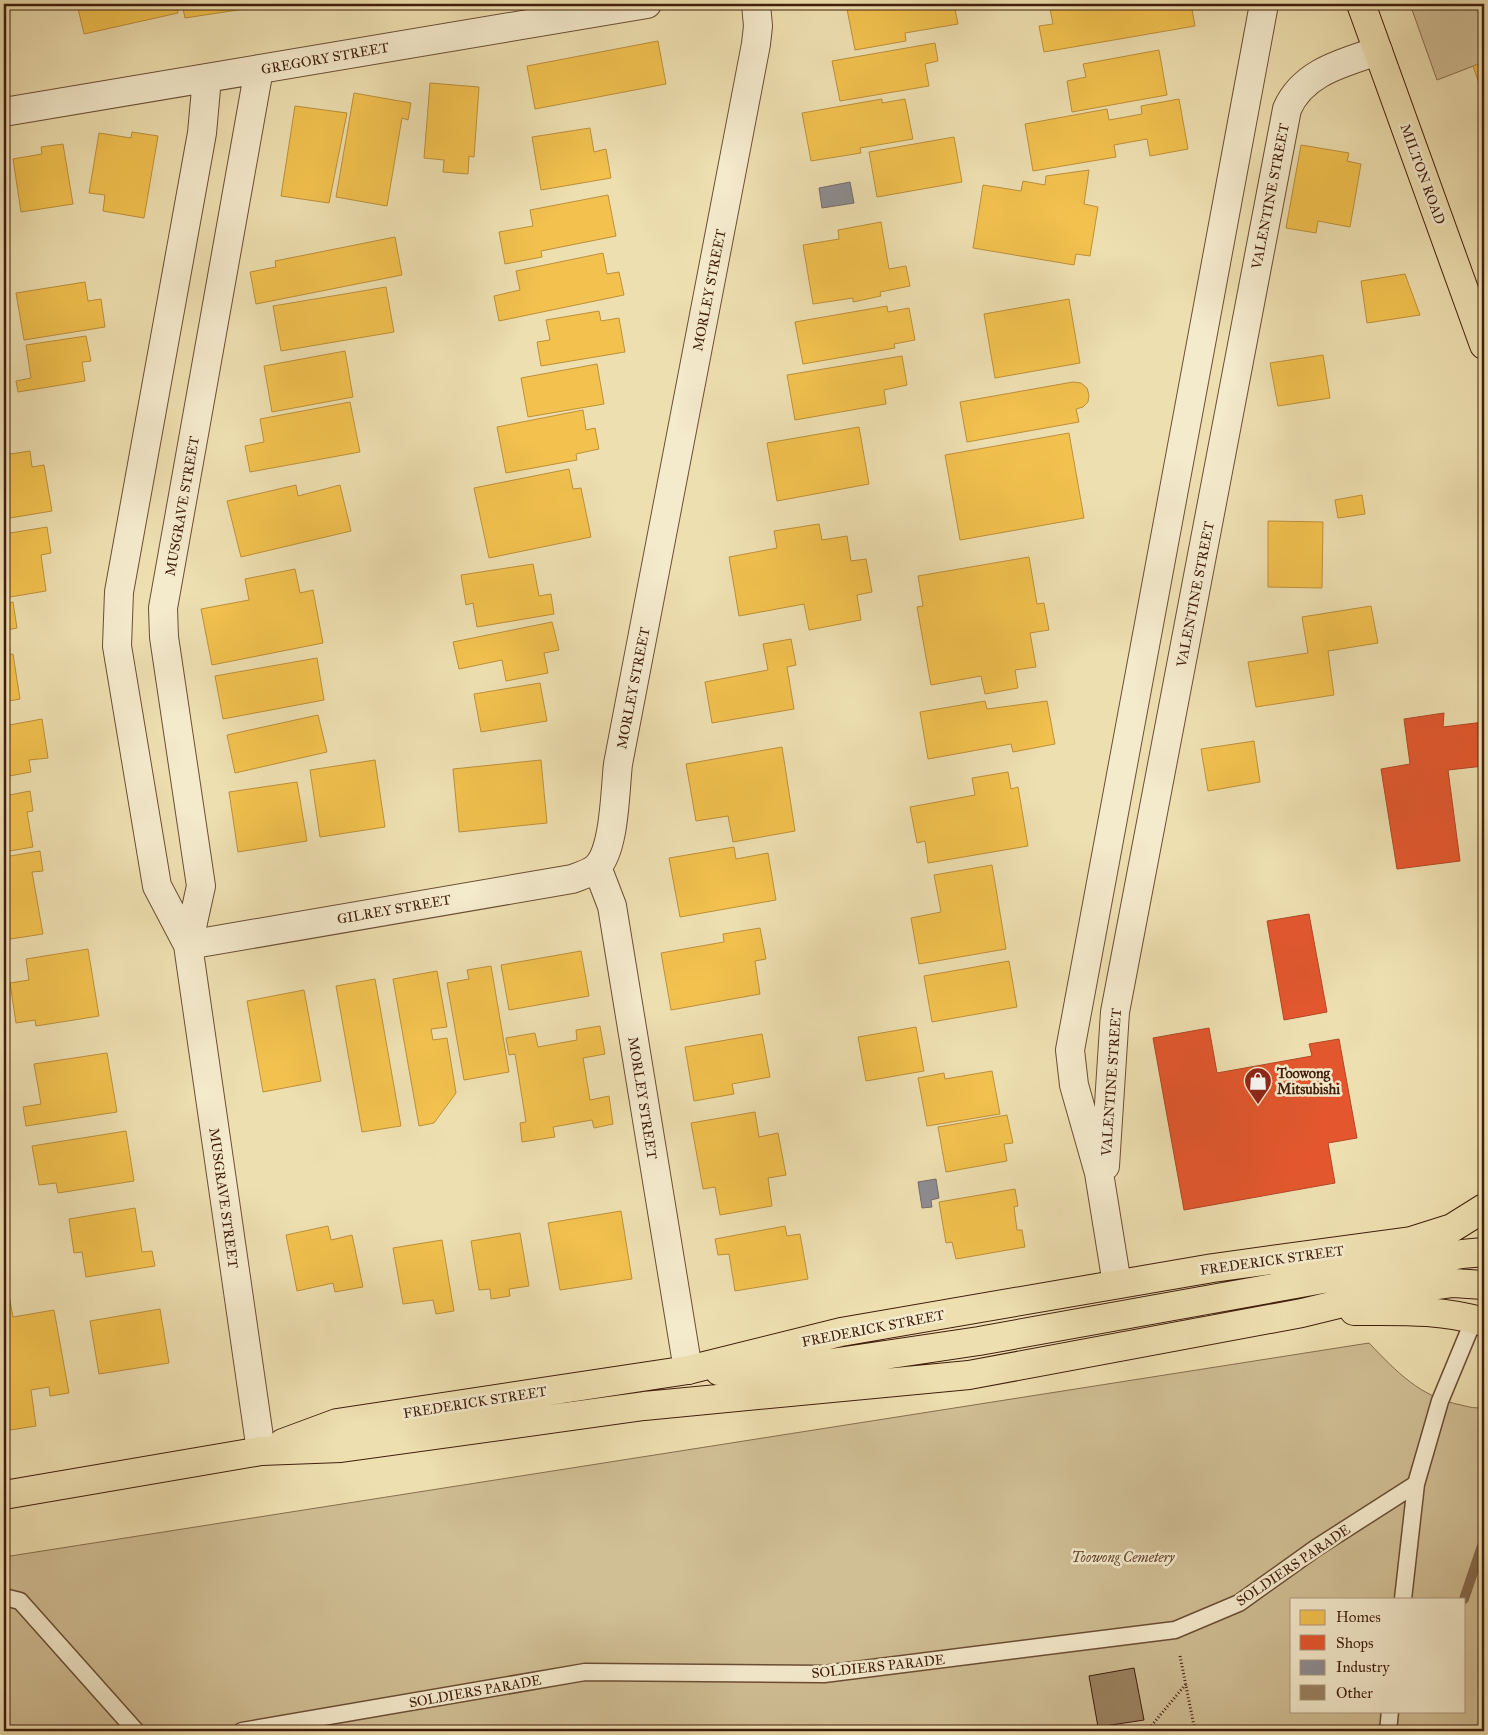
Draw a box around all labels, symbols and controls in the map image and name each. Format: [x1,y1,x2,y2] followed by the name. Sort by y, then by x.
[260,39,391,78] street label: GREGORY STREET
[1248,121,1293,271] street label: VALENTINE STREET
[1396,122,1449,227] street label: MILTON ROAD
[689,227,730,353] street label: MORLEY STREET
[162,434,203,577] street label: MUSGRAVE STREET
[1173,519,1218,669] street label: VALENTINE STREET
[613,625,654,751] street label: MORLEY STREET
[336,891,453,928] street label: GILREY STREET
[1098,1007,1125,1158] street label: VALENTINE STREET
[624,1036,661,1161] street label: MORLEY STREET
[1276,1065,1340,1098] place label: Toowong Mitsubishi
[1243,1066,1273,1105] shop icon: Toowong Mitsubishi
[205,1127,242,1270] street label: MUSGRAVE STREET
[1199,1242,1346,1279] street label: FREDERICK STREET
[800,1306,946,1351] street label: FREDERICK STREET
[402,1383,549,1422] street label: FREDERICK STREET
[1233,1521,1354,1610] street label: SOLDIERS PARADE
[1071,1549,1175,1566] park label: Toowong Cemetery
[1290,1598,1466,1712] legend
[1336,1608,1381,1626] text: Homes
[1336,1634,1374,1652] text: Shops
[811,1651,946,1682] street label: SOLDIERS PARADE
[1336,1658,1390,1676] text: Industry
[408,1671,543,1711] street label: SOLDIERS PARADE
[1336,1684,1373,1702] text: Other

